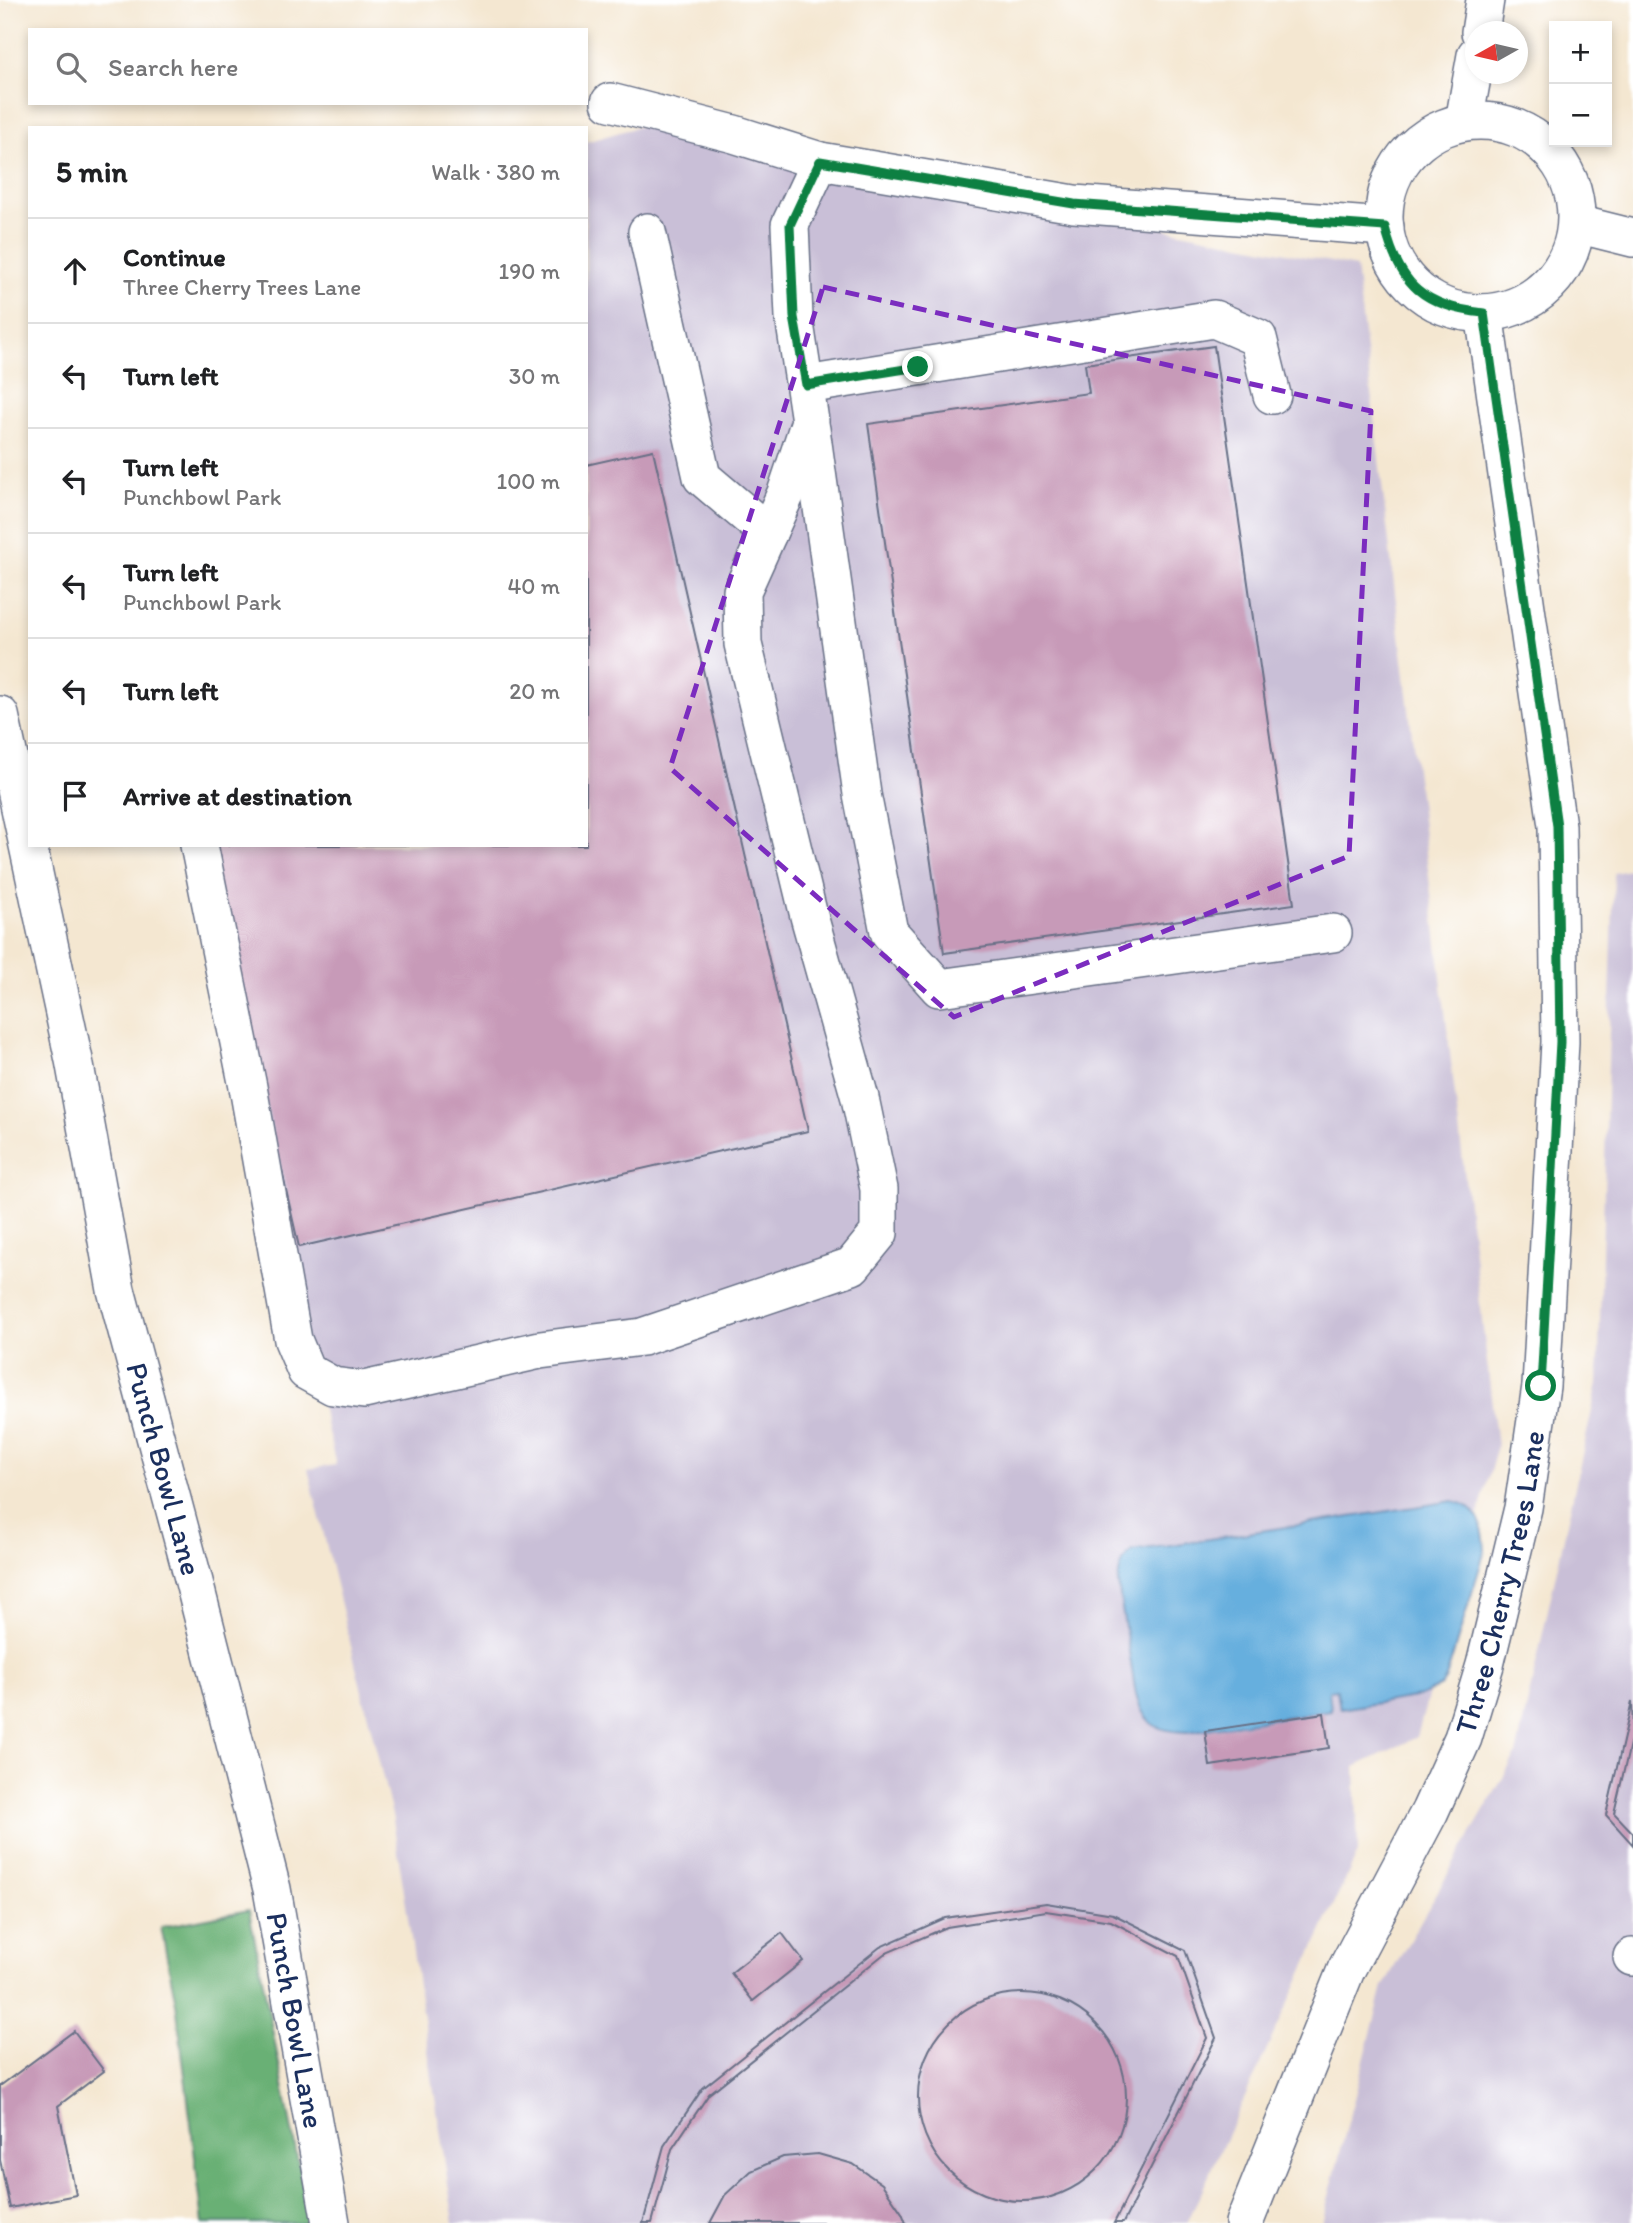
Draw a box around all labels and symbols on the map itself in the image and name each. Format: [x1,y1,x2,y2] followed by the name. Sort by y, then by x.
[1465,21,1528,84] north arrow
[902,351,933,382] route end
[118,1358,211,1580] street label: Punch Bowl Lane
[1525,1370,1556,1401] route start
[1446,1428,1552,1739] street label: Three Cherry Trees Lane
[258,1909,333,2131] street label: Punch Bowl Lane

